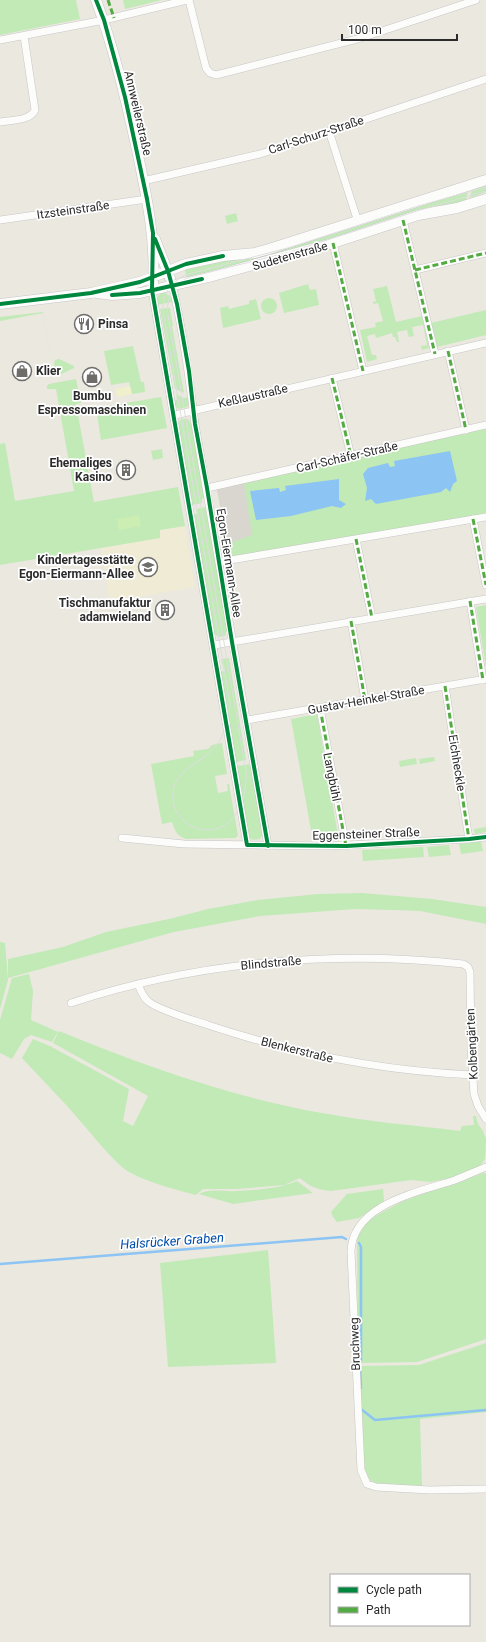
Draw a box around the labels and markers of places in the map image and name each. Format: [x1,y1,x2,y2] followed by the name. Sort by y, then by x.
[73,313,95,335] restaurant icon: Pinsa
[98,317,129,331] place label: Pinsa
[11,360,33,382] shop icon: Klier
[36,364,61,378] place label: Klier
[81,366,103,388] shop icon: Bumbu Espressomaschinen
[38,389,147,417] place label: Bumbu Espressomaschinen
[49,456,112,484] place label: Ehemaliges Kasino
[115,459,137,481] building icon: Ehemaliges Kasino
[19,553,135,581] place label: Kindertagesstätte Egon-Eiermann-Allee
[137,556,159,578] school or university icon: Kindertagesstätte Egon-Eiermann-Allee
[59,596,152,624] place label: Tischmanufaktur adamwieland
[154,599,176,621] building icon: Tischmanufaktur adamwieland

